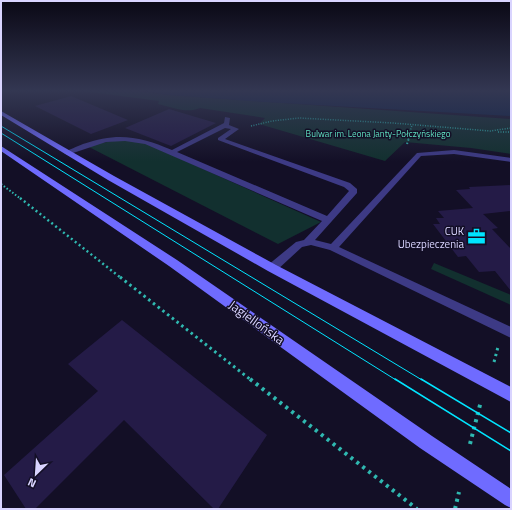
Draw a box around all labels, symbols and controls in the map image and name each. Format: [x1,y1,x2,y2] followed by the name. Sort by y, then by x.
[306,127,451,140] park label: Bulwar im. Leona Janty-Połczyńskiego
[398,223,465,252] place label: CUK Ubezpieczenia
[467,227,487,247] office icon: CUK Ubezpieczenia
[225,295,290,349] street label: Jagiellońska
[16,454,56,494] north arrow
[25,474,39,492] text: N

